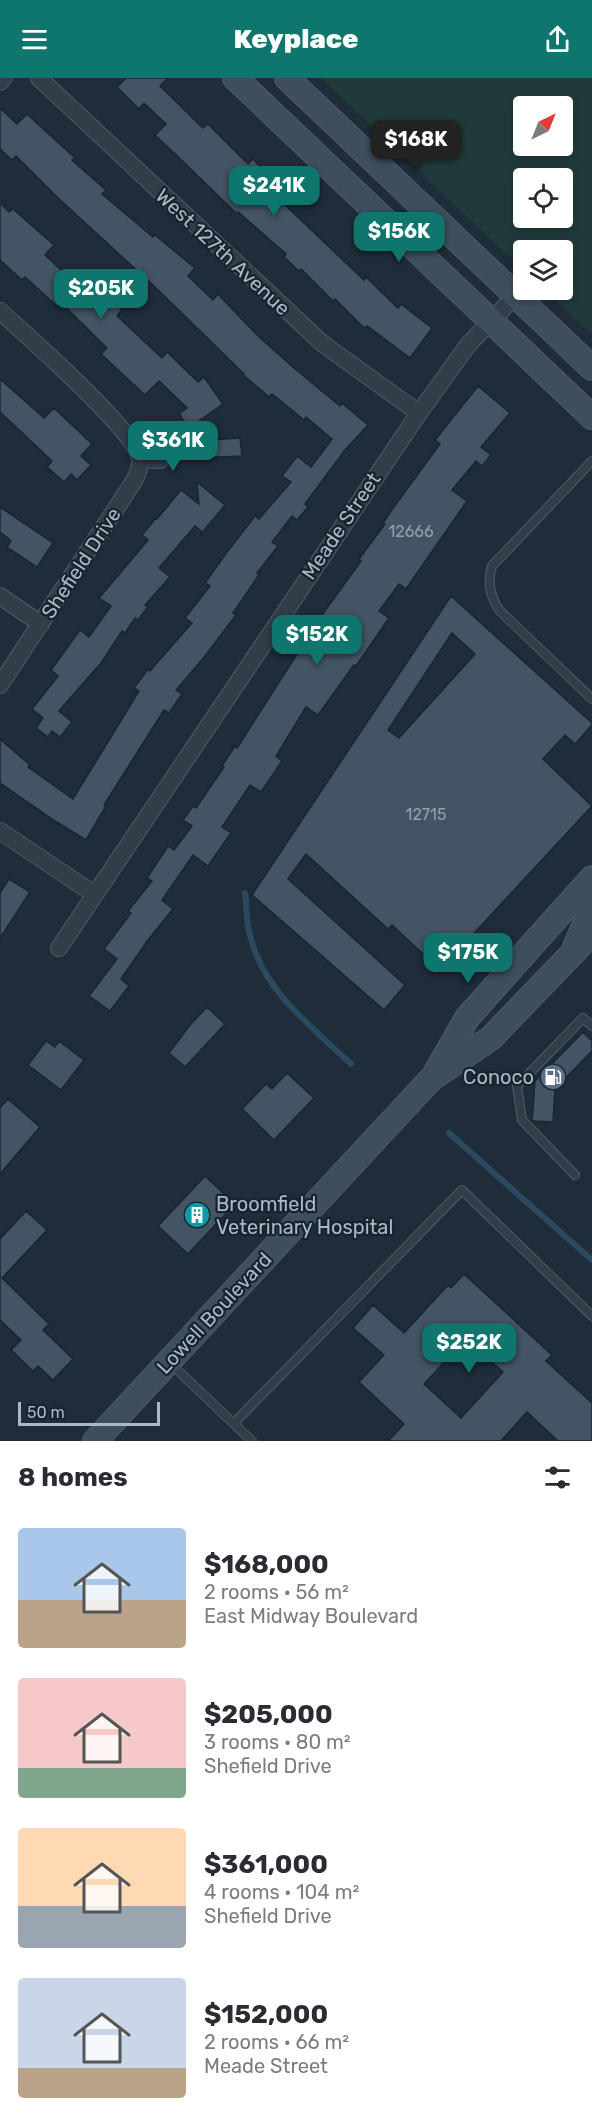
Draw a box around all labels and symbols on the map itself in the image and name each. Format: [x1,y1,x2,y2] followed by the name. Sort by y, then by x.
[513,96,573,156] north arrow
[374,120,458,171] pin: $168K
[232,166,316,217] pin: $241K
[151,184,295,320] street label: West 127th Avenue
[357,212,441,263] pin: $156K
[59,269,143,320] pin: $205K
[131,421,215,472] pin: $361K
[296,468,386,584] street label: Meade Street
[36,503,126,623] street label: Shefield Drive
[388,522,434,541] house number: 12666
[275,615,359,666] pin: $152K
[406,805,446,824] house number: 12715
[426,933,510,984] pin: $175K
[538,1062,568,1092] fuel station icon: Conoco
[463,1065,534,1089] place label: Conoco
[216,1192,393,1239] place label: Broomfield Veterinary Hospital
[182,1200,212,1230] building icon: Broomfield Veterinary Hospital
[152,1247,276,1379] street label: Lowell Boulevard
[427,1323,511,1374] pin: $252K
[18,1399,160,1426] scale bar

